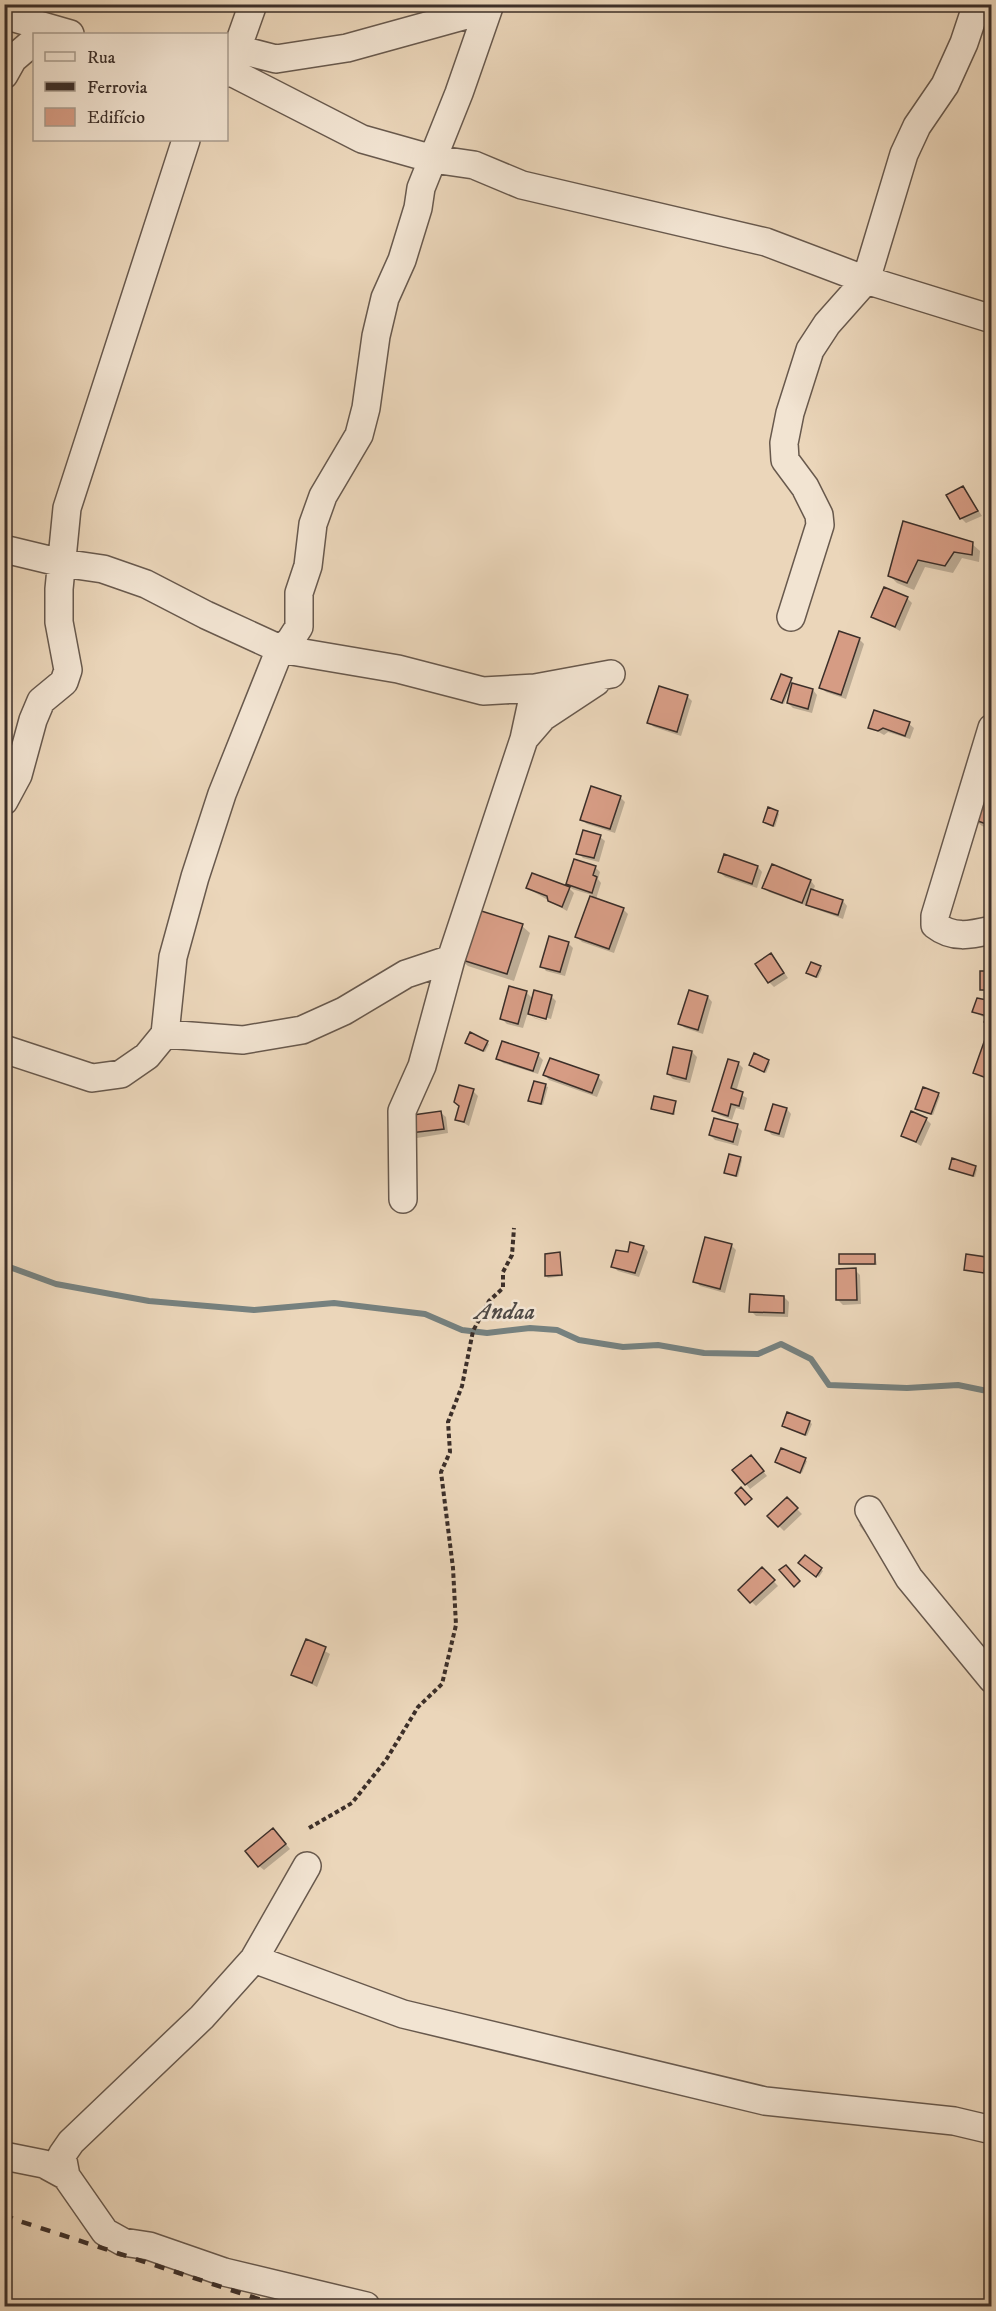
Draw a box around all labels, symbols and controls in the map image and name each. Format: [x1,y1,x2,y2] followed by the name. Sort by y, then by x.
[33,33,228,141] legend
[87,47,116,69] text: Rua
[87,77,148,99] text: Ferrovia
[87,107,145,129] text: Edifício
[472,1297,535,1327] water label: Andaa

